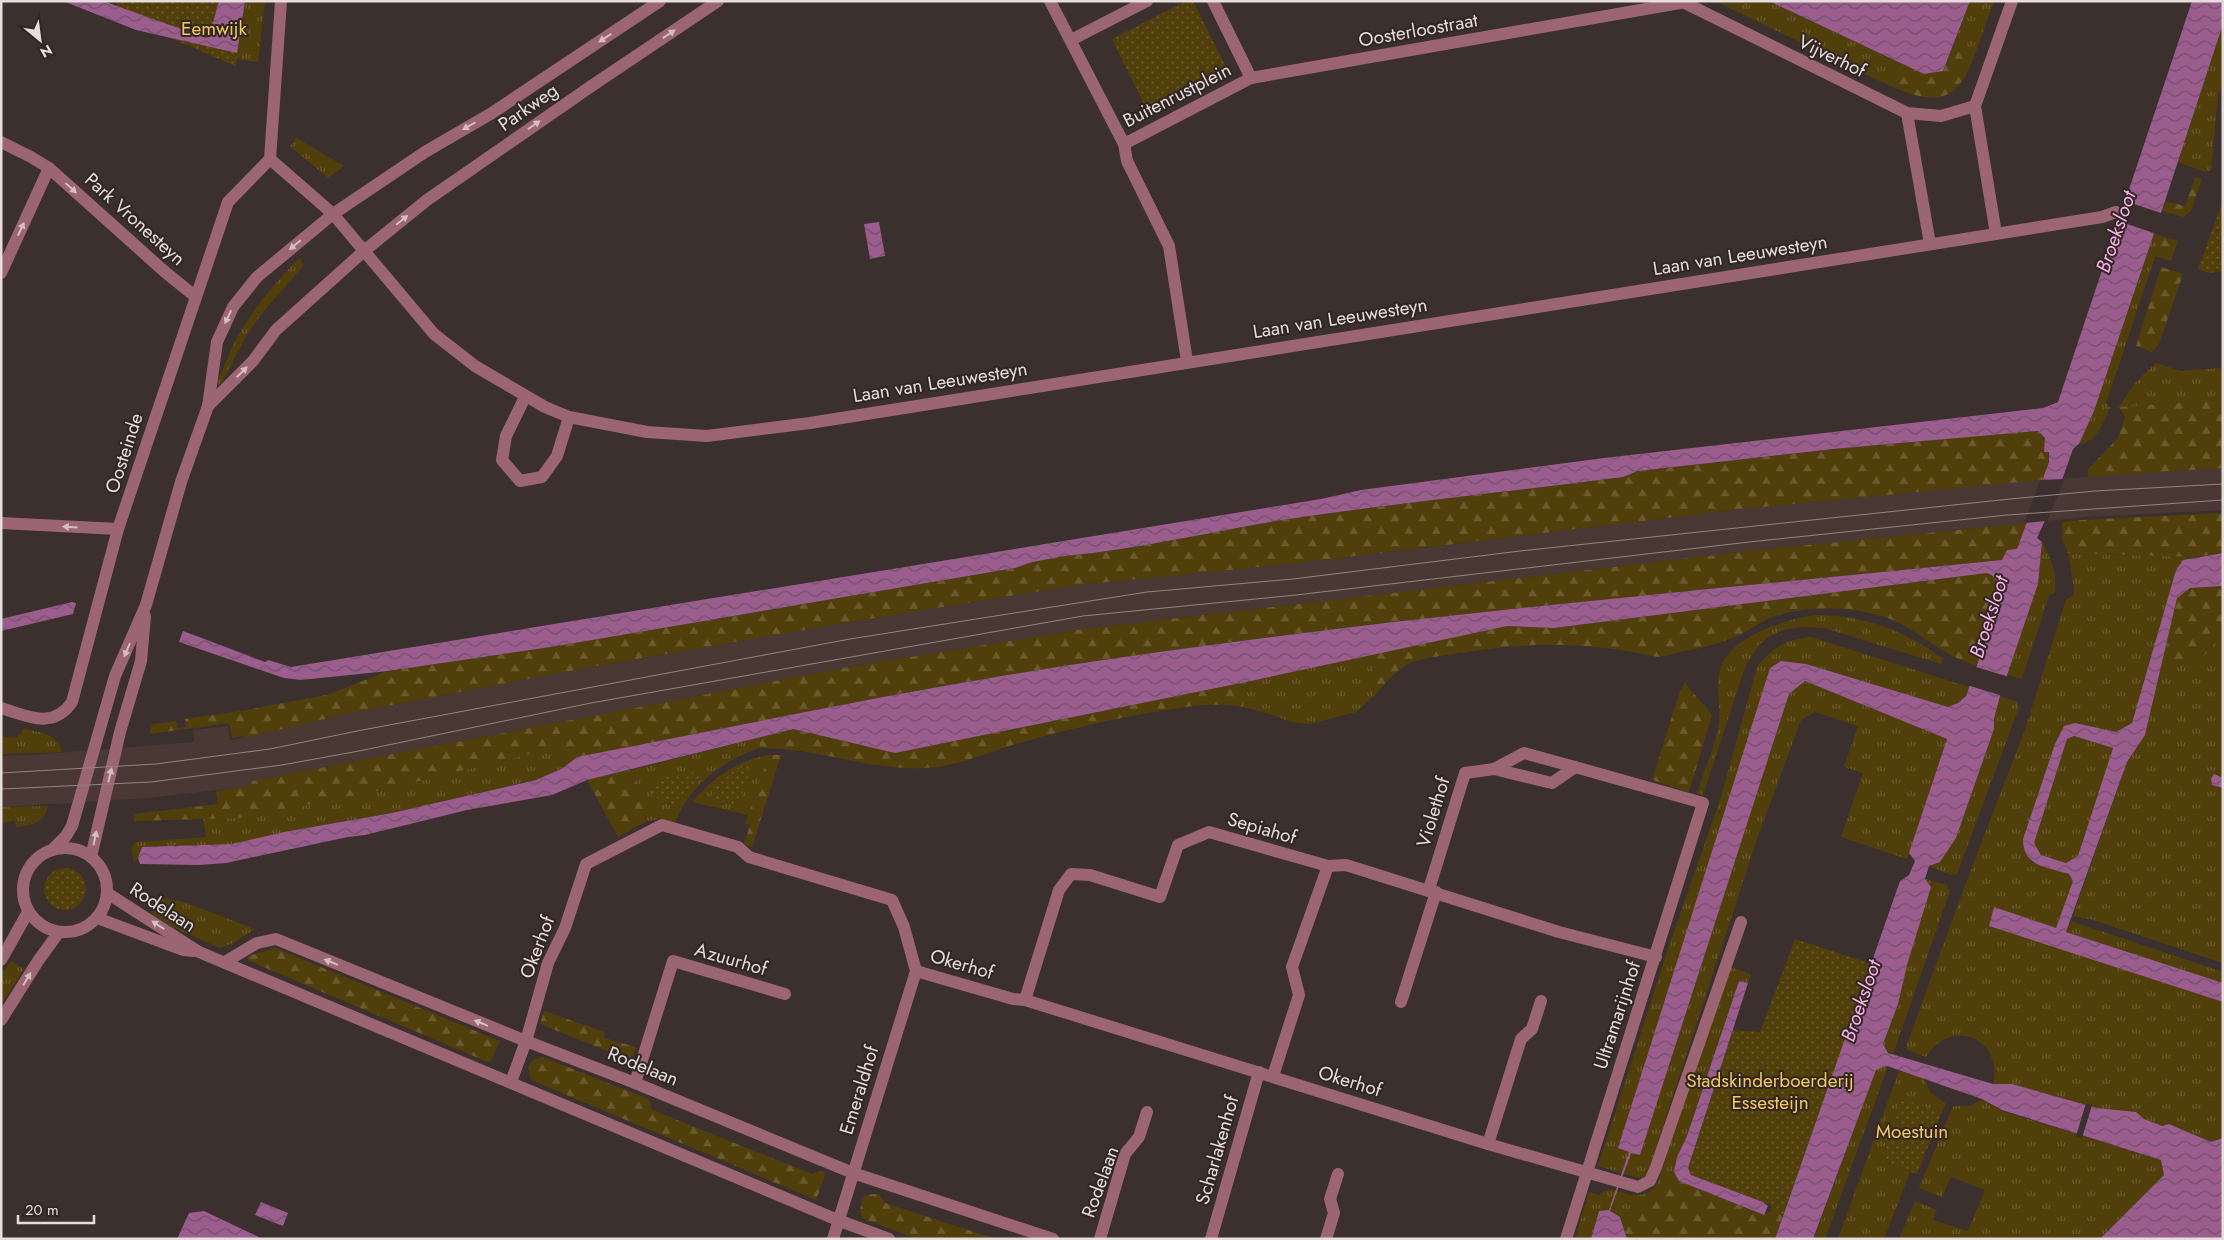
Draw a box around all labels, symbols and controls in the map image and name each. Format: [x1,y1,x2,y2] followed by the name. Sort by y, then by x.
[1356,6,1480,54] street label: Oosterloostraat
[15,15,65,65] north arrow
[181,15,248,42] park label: Eemwijk
[1794,28,1871,84] street label: Vijverhof
[662,29,676,39] one-way arrow
[598,33,612,43] one-way arrow
[37,40,56,63] text: N
[1118,56,1236,134] street label: Buitenrustplein
[493,77,563,137] street label: Parkweg
[527,120,541,130] one-way arrow
[462,122,475,131] one-way arrow
[79,166,191,272] street label: Park Vronesteyn
[65,182,77,193] one-way arrow
[2089,186,2144,277] water label: Broeksloot
[395,214,408,225] one-way arrow
[18,222,26,236] one-way arrow
[1651,228,1829,282] street label: Laan van Leeuwesteyn
[289,239,301,250] one-way arrow
[1251,291,1429,345] street label: Laan van Leeuwesteyn
[224,310,232,324] one-way arrow
[851,355,1029,409] street label: Laan van Leeuwesteyn
[236,366,248,378] one-way arrow
[98,409,150,497] street label: Oosteinde
[61,522,77,530] one-way arrow
[1962,571,2016,662] water label: Broeksloot
[122,642,130,657] one-way arrow
[106,768,114,783] one-way arrow
[1410,773,1457,851] street label: Violethof
[1224,805,1300,851] street label: Sepiahof
[91,830,99,845] one-way arrow
[125,875,201,939] street label: Rodelaan
[513,911,561,982] street label: Okerhof
[151,921,164,930] one-way arrow
[692,936,771,982] street label: Azuurhof
[927,942,998,986] street label: Okerhof
[1834,955,1889,1046] water label: Broeksloot
[323,957,338,965] one-way arrow
[1587,957,1647,1073] street label: Ultramarijnhof
[22,972,32,985] one-way arrow
[474,1018,488,1026] one-way arrow
[604,1040,682,1092] street label: Rodelaan
[833,1042,885,1138] street label: Emeraldhof
[1315,1059,1386,1104] street label: Okerhof
[1686,1067,1854,1116] park label: Stadskinderboerderij Essesteijn
[1189,1092,1246,1208] street label: Scharlakenhof
[1876,1118,1948,1145] park label: Moestuin
[1075,1142,1125,1222] street label: Rodelaan
[18,1192,94,1224] scale bar
[25,1199,59,1221] text: 20 m

